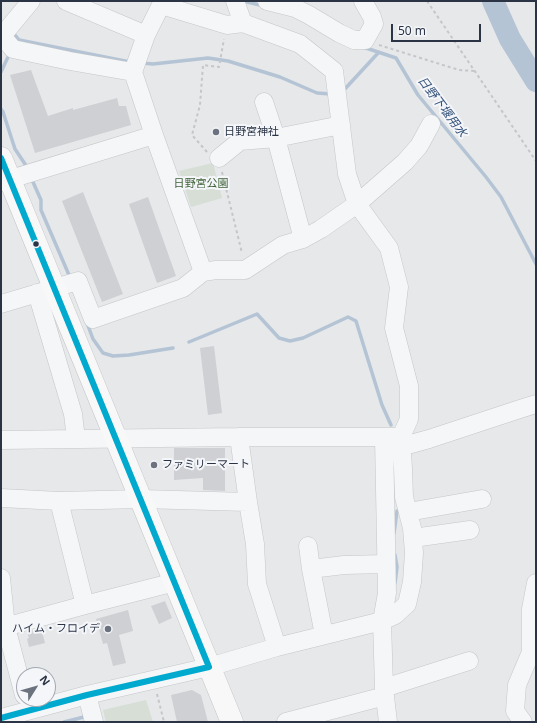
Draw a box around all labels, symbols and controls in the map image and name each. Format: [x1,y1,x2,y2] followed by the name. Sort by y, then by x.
[393,16,483,42] scale bar
[398,22,426,39] text: 50 m
[415,74,469,140] water label: 日野下堰用水
[224,125,279,139] place label: 日野宮神社
[211,127,221,137] marker: 日野宮神社
[174,177,228,191] park label: 日野宮公園
[31,239,41,249] unlabelled marker
[162,458,250,472] place label: ファミリーマート
[149,460,159,470] marker: ファミリーマート
[12,622,100,636] place label: ハイム・フロイデ
[103,624,113,634] marker: ハイム・フロイデ
[16,667,56,707] north arrow
[36,672,54,688] text: N

